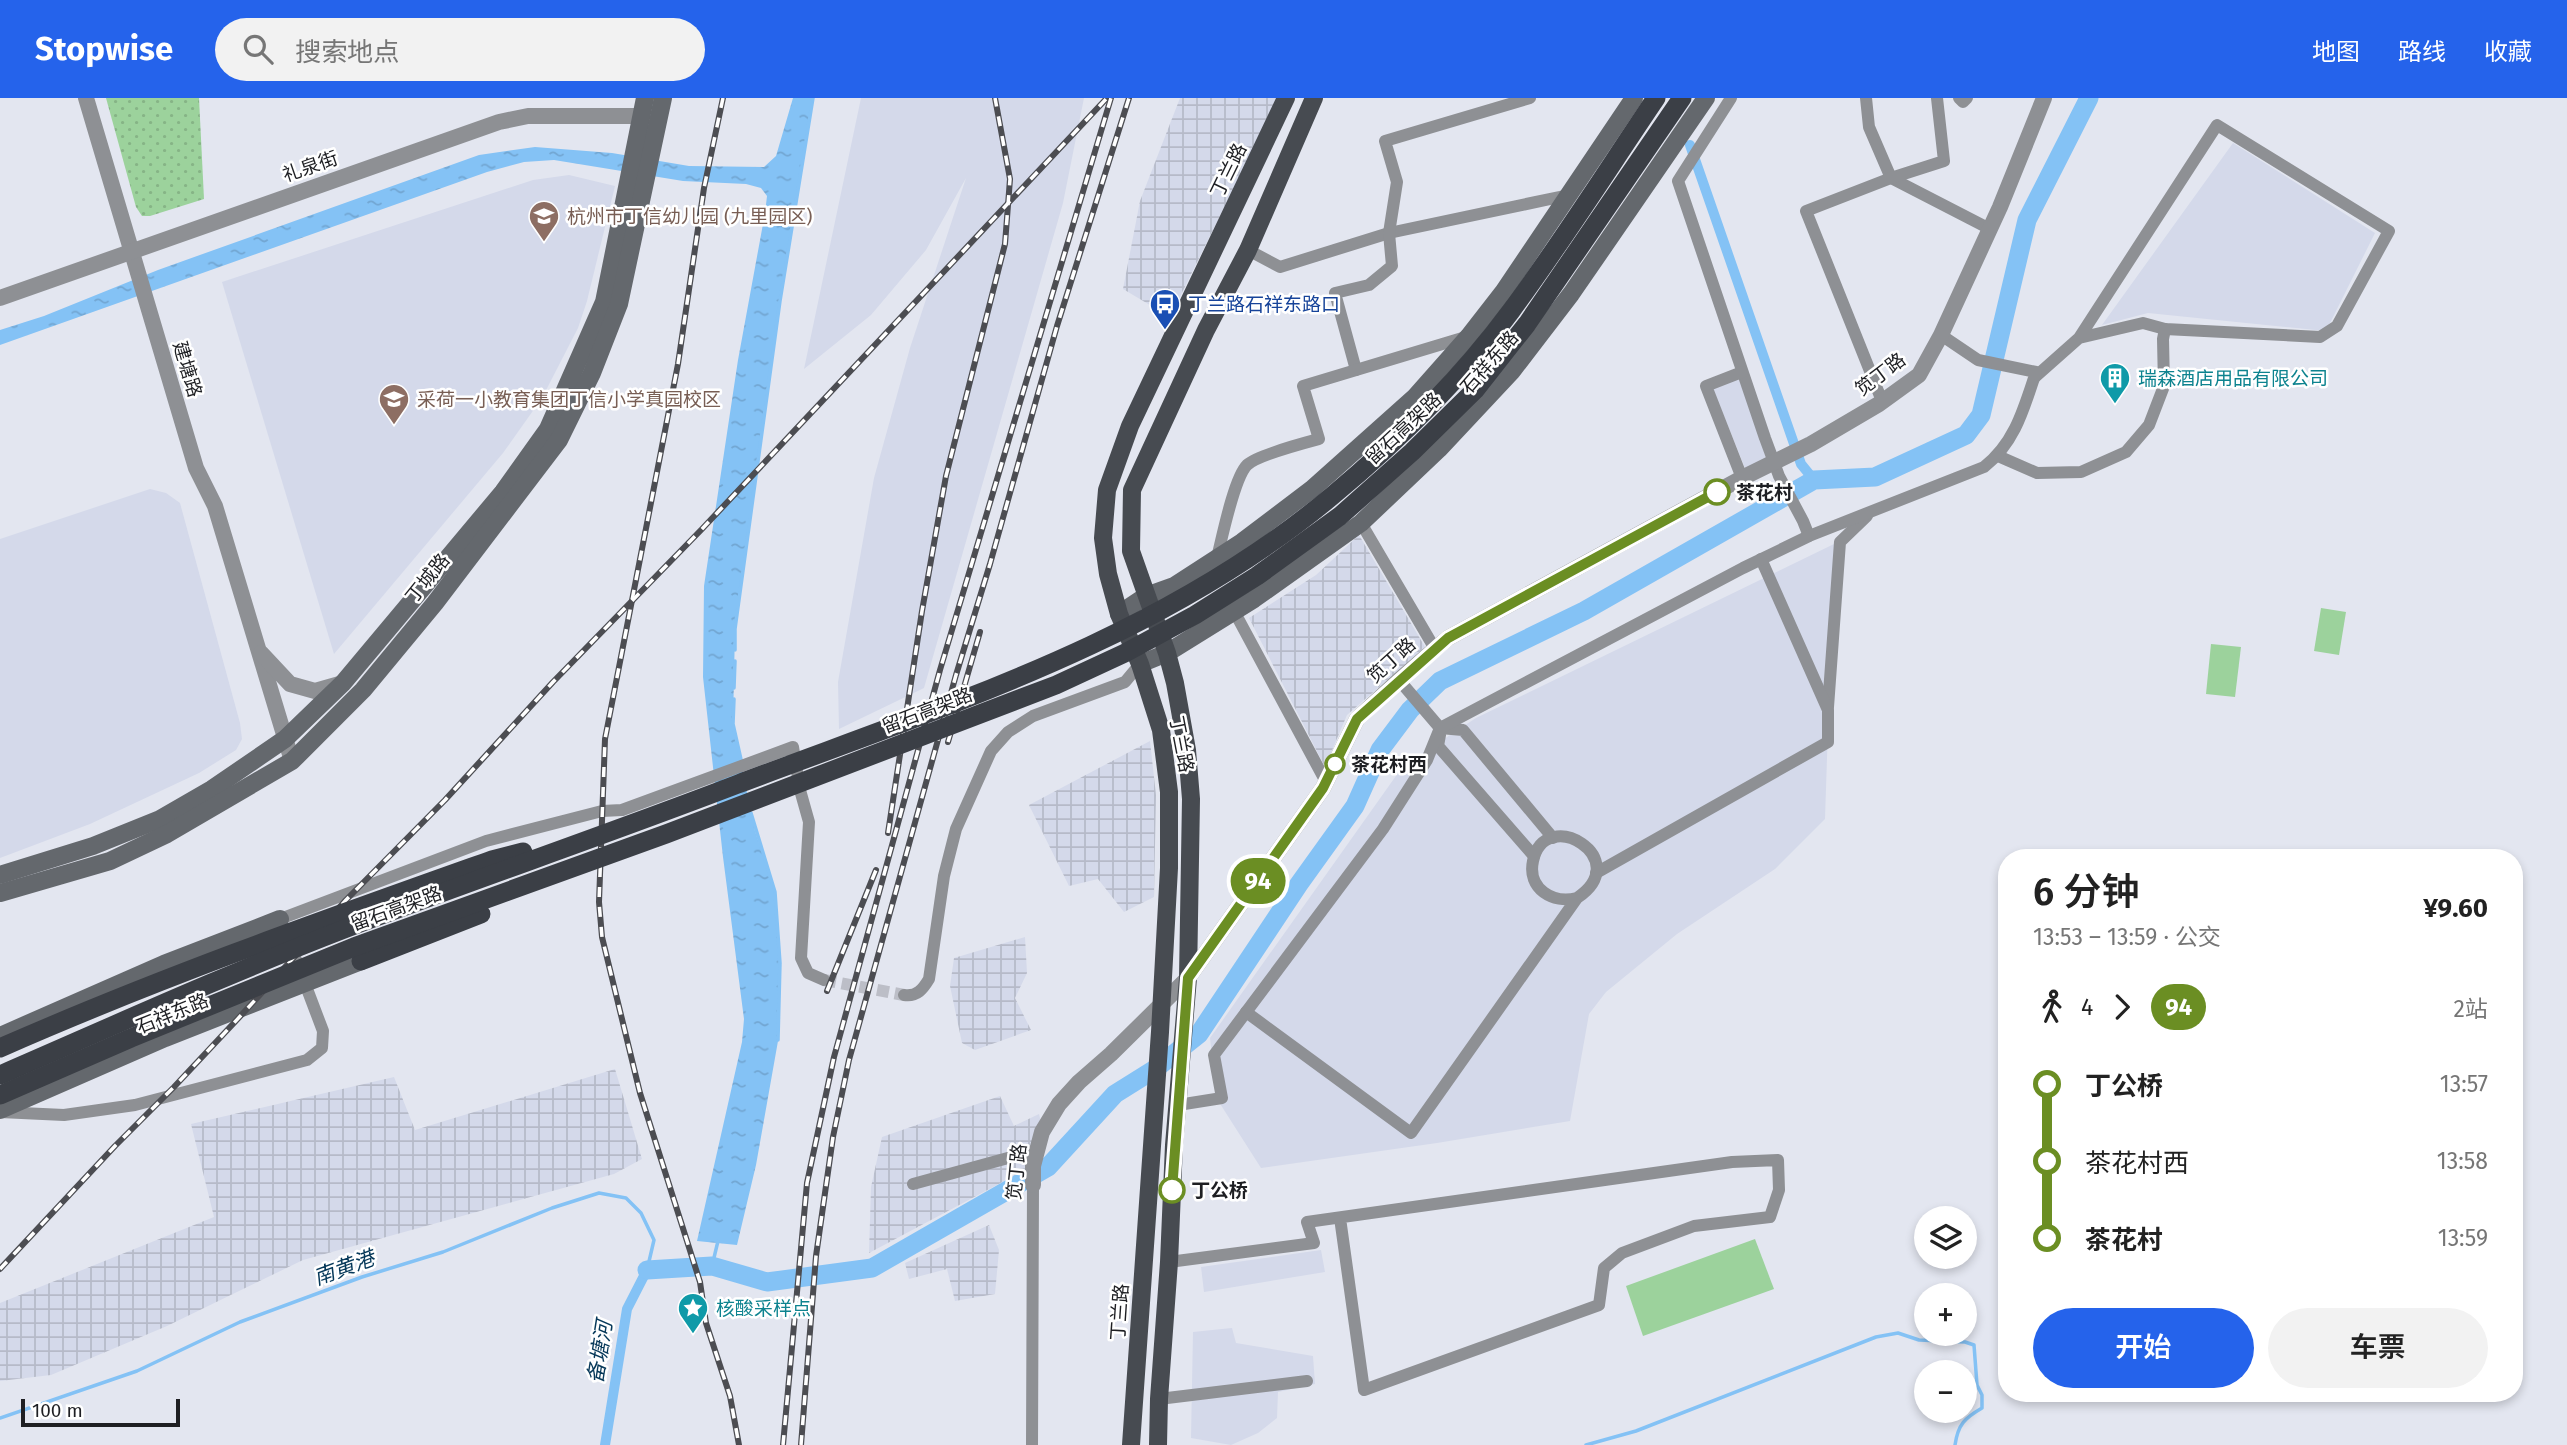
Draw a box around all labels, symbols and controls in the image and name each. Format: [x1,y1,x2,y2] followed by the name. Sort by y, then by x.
[215,18,705,81] search box
[35,29,173,69] text: Stopwise
[239,30,277,68] icon: search
[295,37,399,68] text: 搜索地点
[2312,38,2360,66] text: 地图
[2398,38,2446,66] text: 路线
[2484,38,2532,66] text: 收藏
[1206,140,1251,201] street label: 丁兰路
[279,146,341,187] street label: 礼泉街
[527,199,561,243] school or university icon: 杭州市丁信幼儿园 (九里园区)
[567,205,812,228] place label: 杭州市丁信幼儿园 (九里园区)
[1148,287,1182,331] bus stop icon: 丁兰路石祥东路口
[1188,293,1340,316] place label: 丁兰路石祥东路口
[1456,326,1523,399] street label: 石祥东路
[168,339,207,400] street label: 建塘路
[1851,348,1910,401] street label: 笕丁路
[2098,361,2132,405] building icon: 瑞森酒店用品有限公司
[2138,367,2328,390] place label: 瑞森酒店用品有限公司
[377,382,411,426] school or university icon: 采荷一小教育集团丁信小学真园校区
[417,388,721,411] place label: 采荷一小教育集团丁信小学真园校区
[1361,388,1446,469] street label: 留石高架路
[1704,479,1730,505] marker: 茶花村
[1736,481,1793,504] place label: 茶花村
[401,549,454,608] street label: 丁城路
[1362,633,1420,688] street label: 笕丁路
[879,683,976,738] street label: 留石高架路
[1165,714,1198,774] street label: 丁兰路
[1351,753,1427,776] place label: 茶花村西
[1325,754,1345,774] marker: 茶花村西
[1226,858,1290,904] line badge: 94
[1245,867,1271,895] text: 94
[2033,869,2139,915] text: 6 分钟
[348,881,445,936] street label: 留石高架路
[2423,893,2488,924] text: ¥9.60
[2033,923,2221,951] text: 13:53 – 13:59 · 公交
[2033,988,2071,1026] icon: walk
[2103,988,2141,1026] icon: forward
[133,989,212,1038] street label: 石祥东路
[2081,993,2093,1021] text: 4
[2165,993,2192,1021] text: 94
[2454,995,2488,1023] text: 2站
[2440,1070,2488,1098] text: 13:57
[2085,1071,2163,1102] text: 丁公桥
[1002,1142,1031,1202] street label: 笕丁路
[2437,1147,2488,1175] text: 13:58
[2085,1148,2189,1179] text: 茶花村西
[1159,1177,1185,1203] marker: 丁公桥
[1191,1179,1248,1202] place label: 丁公桥
[1914,1206,1977,1423] map controls
[1914,1206,1977,1269] button: layers
[2438,1224,2488,1252] text: 13:59
[2085,1225,2163,1256] text: 茶花村
[310,1244,381,1291] water label: 南黄港
[1106,1283,1133,1341] street label: 丁兰路
[1914,1283,1977,1346] button: +
[676,1291,710,1335] place icon: 核酸采样点
[716,1297,811,1320] place label: 核酸采样点
[2033,1308,2254,1388] button: 开始
[2268,1308,2488,1388] button: 车票
[582,1315,618,1385] water label: 备塘河
[1914,1360,1977,1423] button: −
[21,1396,180,1428] scale bar
[32,1399,83,1422] text: 100 m

